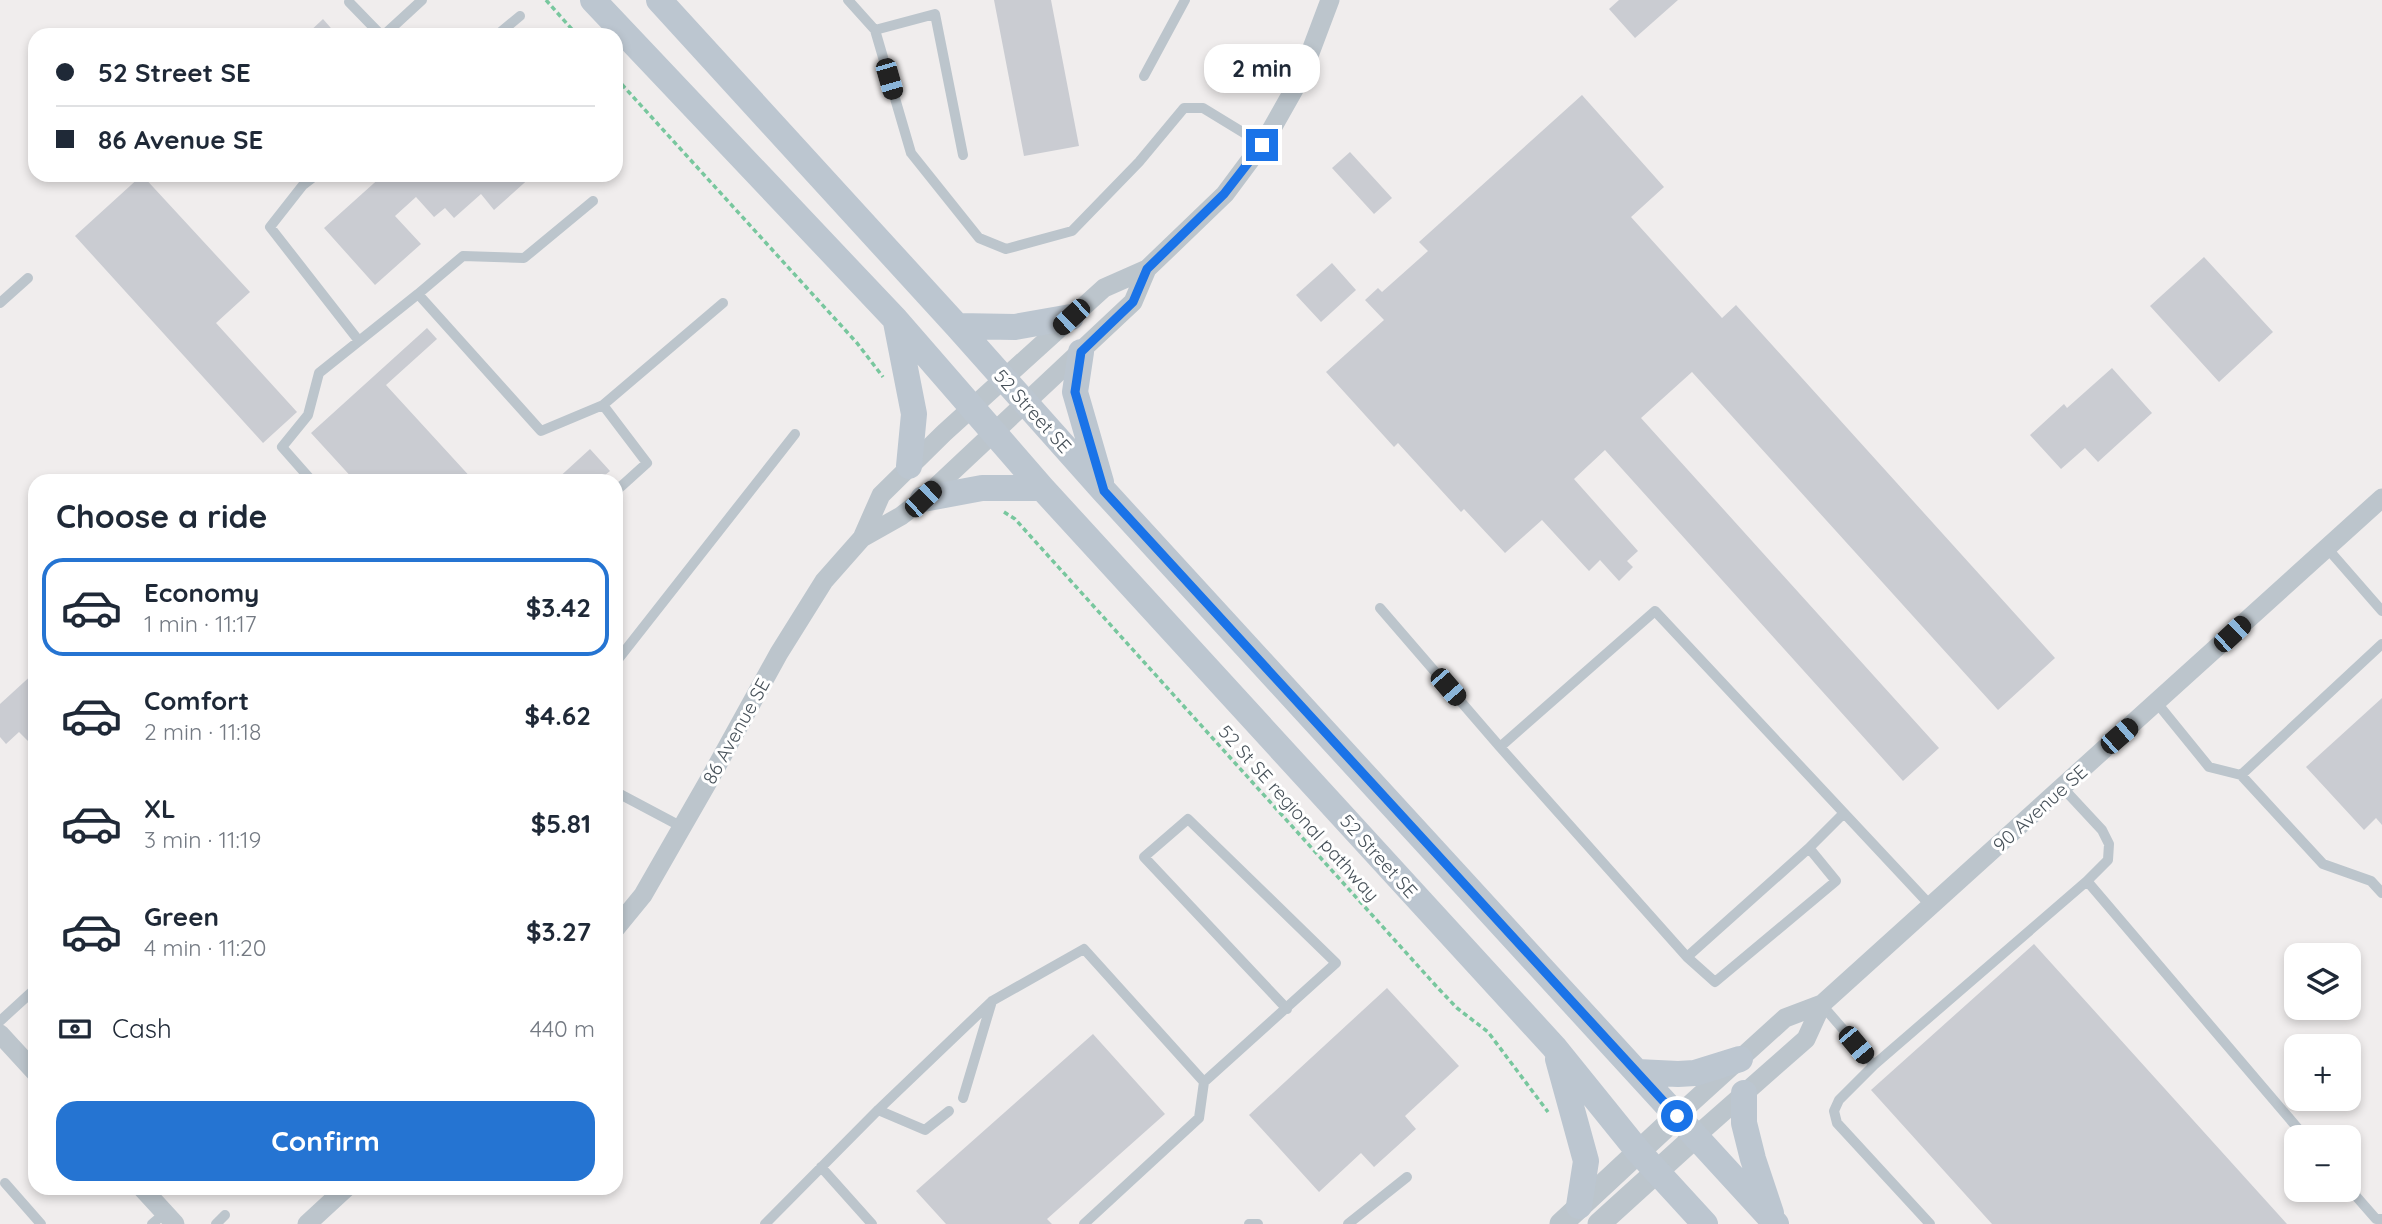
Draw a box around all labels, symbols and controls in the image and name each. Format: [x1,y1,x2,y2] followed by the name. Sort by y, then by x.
[1204,44,1320,92] callout: 2 min
[1232,54,1292,83] text: 2 min
[98,56,251,89] text: 52 Street SE
[874,56,905,102] car
[98,123,263,156] text: 86 Avenue SE
[1246,129,1278,161] route end
[1049,295,1094,339] car
[989,364,1077,458] street label: 52 Street SE
[901,477,946,521] car
[56,496,268,536] text: Choose a ride
[60,576,123,639] icon: car
[144,576,259,609] text: Economy
[526,591,591,624] text: $3.42
[144,609,257,638] text: 1 min · 11:17
[2210,612,2255,656] car
[1427,664,1470,710] car
[697,674,775,788] street label: 86 Avenue SE
[60,684,123,747] icon: car
[144,684,249,717] text: Comfort
[525,699,591,732] text: $4.62
[2097,714,2142,758] car
[144,717,262,746] text: 2 min · 11:18
[1213,720,1385,906] street label: 52 St SE regional pathway
[1988,759,2092,857] street label: 90 Avenue SE
[60,792,123,855] icon: car
[144,792,176,825] text: XL
[531,807,591,840] text: $5.81
[1335,809,1423,903] street label: 52 Street SE
[144,825,261,854] text: 3 min · 11:19
[60,900,123,963] icon: car
[144,900,219,933] text: Green
[526,915,591,948] text: $3.27
[144,933,266,962] text: 4 min · 11:20
[2284,943,2361,1202] map controls
[2284,943,2361,1020] button: layers
[56,1010,94,1048] icon: cash
[112,1012,172,1045] text: Cash
[530,1014,595,1043] text: 440 m
[1835,1022,1878,1068] car
[2284,1034,2361,1111] button: +
[1661,1100,1693,1132] route start
[56,1101,595,1181] button: Confirm
[2284,1125,2361,1202] button: −

